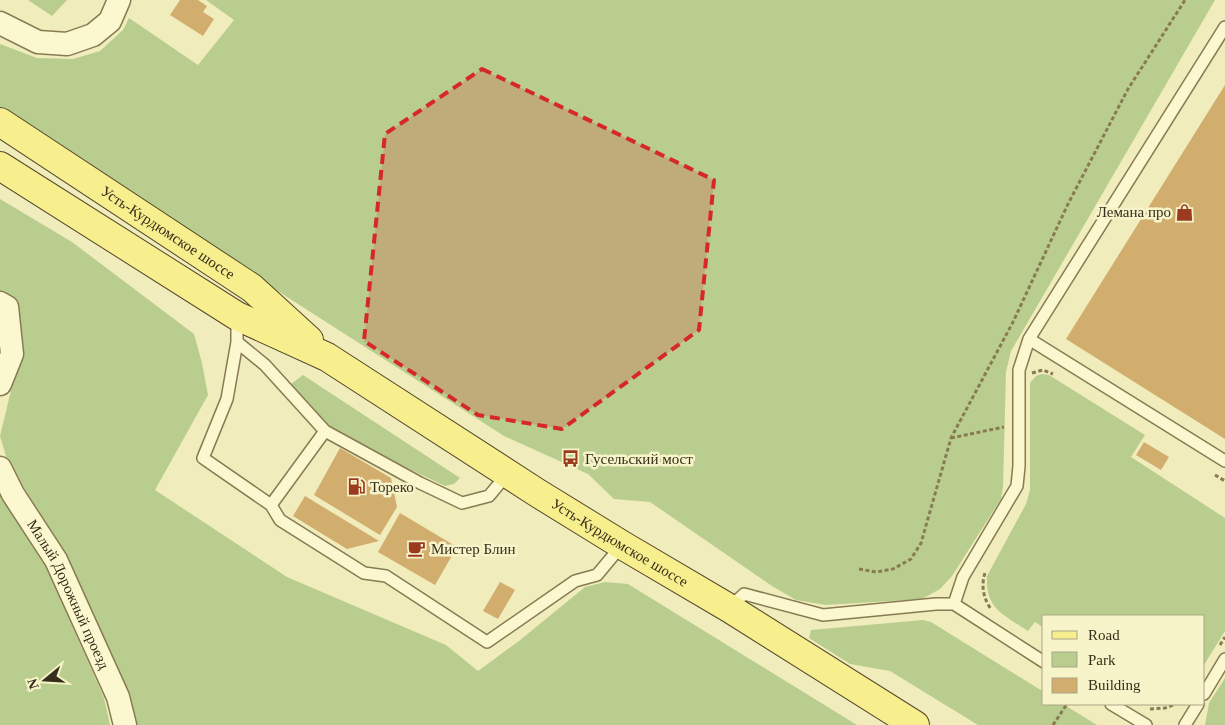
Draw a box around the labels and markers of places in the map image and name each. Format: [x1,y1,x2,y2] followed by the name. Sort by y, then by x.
[1175,202,1195,222] shop icon: Лемана про
[1097,204,1171,220] place label: Лемана про
[561,449,581,469] bus stop icon: Гусельский мост
[585,451,693,467] place label: Гусельский мост
[346,477,366,497] fuel station icon: Тореко
[370,479,414,495] place label: Тореко
[407,539,427,559] cafe icon: Мистер Блин
[431,541,515,557] place label: Мистер Блин

